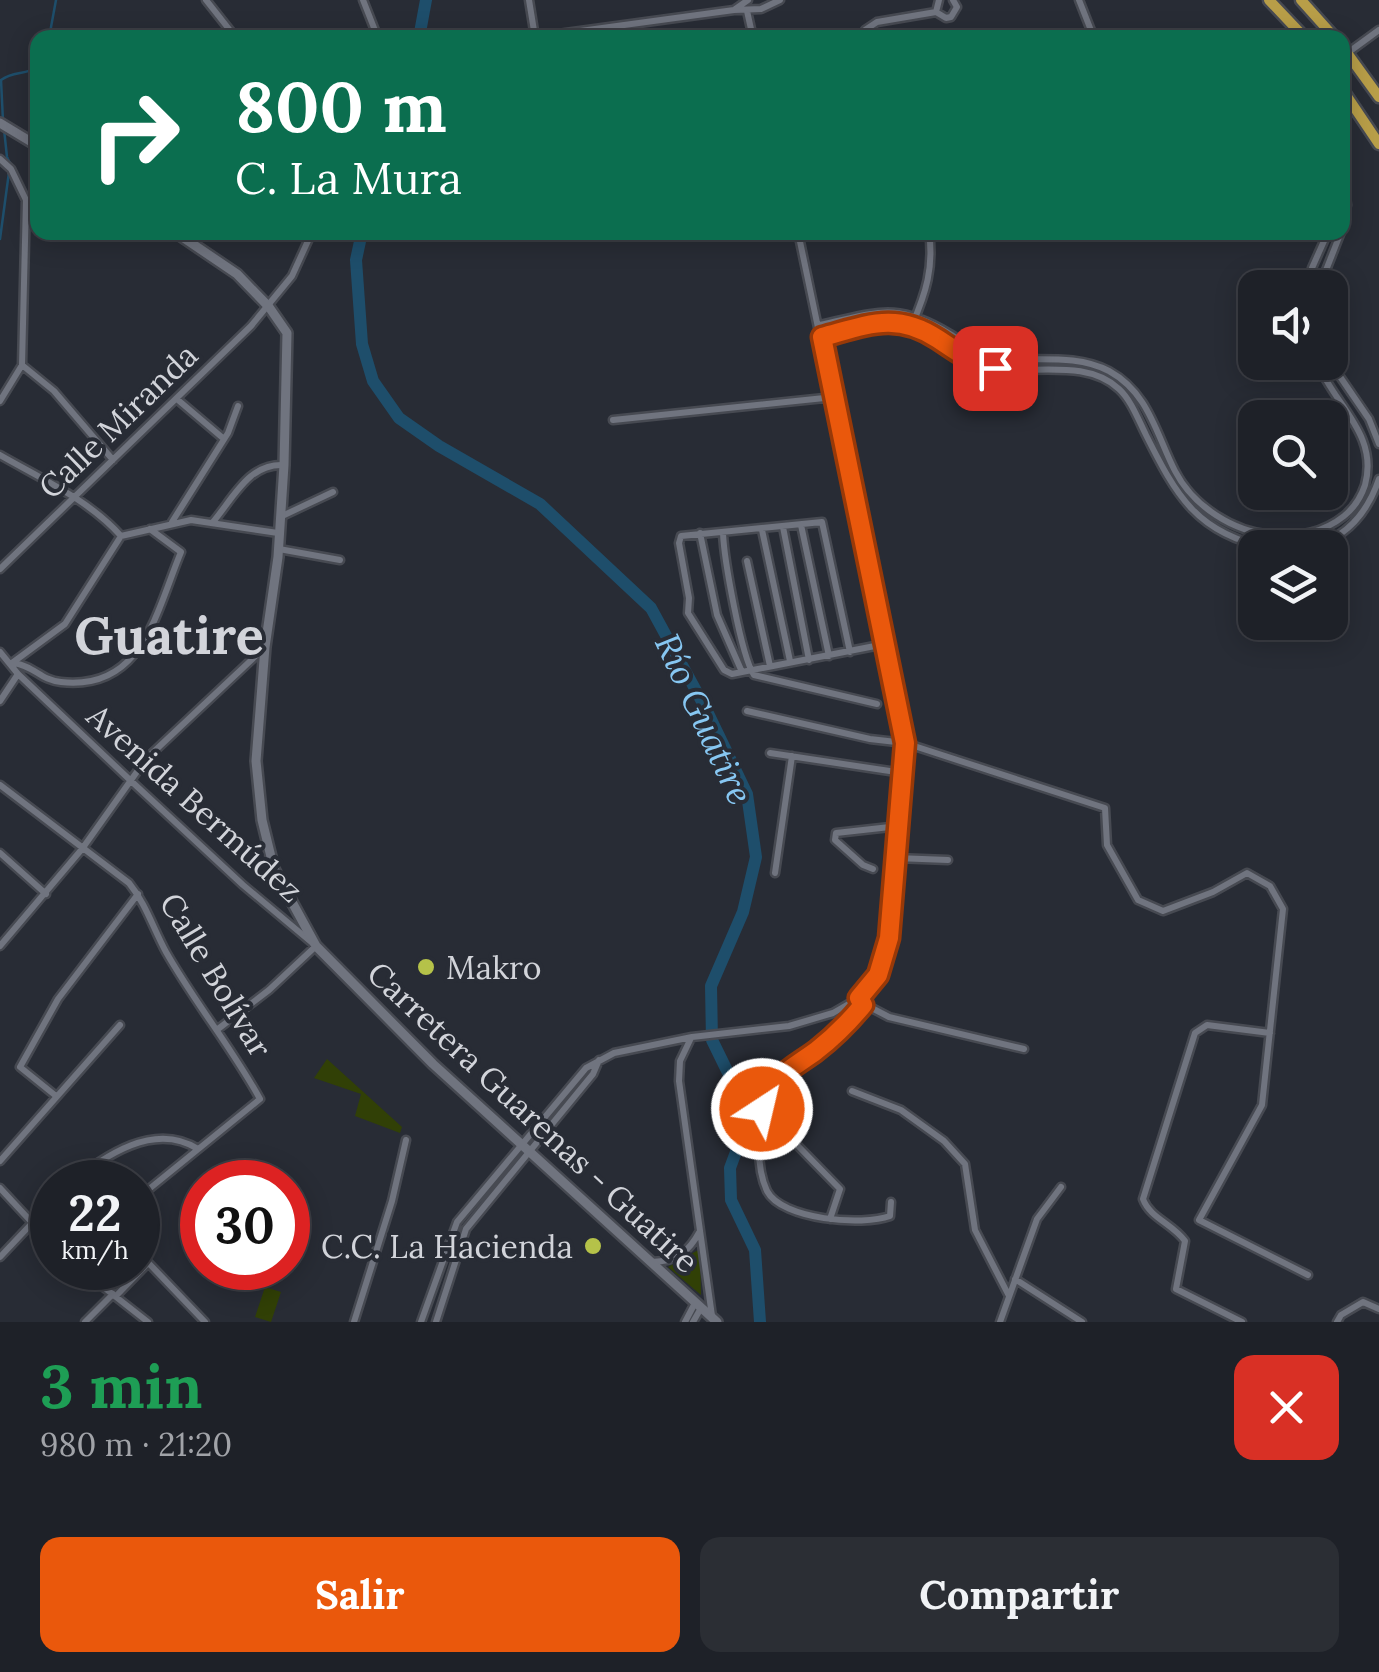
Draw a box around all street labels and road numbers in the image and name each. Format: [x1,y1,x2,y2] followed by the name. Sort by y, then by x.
[30,335,206,507] street label: Calle Miranda
[78,694,312,911] street label: Avenida Bermúdez
[151,885,281,1065] street label: Calle Bolívar
[359,953,707,1281] street label: Carretera Guarenas - Guatire

